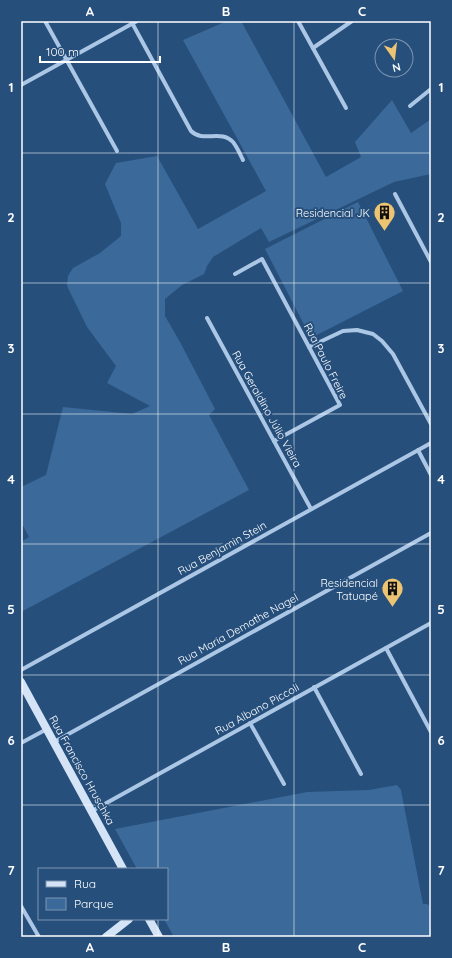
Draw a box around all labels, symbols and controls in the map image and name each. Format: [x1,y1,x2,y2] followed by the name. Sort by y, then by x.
[86,3,95,19] text: A
[222,3,230,19] text: B
[358,3,366,19] text: C
[40,38,160,64] scale bar
[374,38,414,78] north arrow
[46,44,79,59] text: 100 m
[391,60,402,75] text: N
[8,79,14,95] text: 1
[438,79,444,95] text: 1
[372,200,398,233] building icon: Residencial JK
[296,206,370,220] place label: Residencial JK
[7,209,15,225] text: 2
[437,209,445,225] text: 2
[301,321,351,401] street label: Rua Paulo Freire
[8,340,15,356] text: 3
[438,340,445,356] text: 3
[229,348,305,470] street label: Rua Geraldino Júlio Vieira
[7,471,15,487] text: 4
[437,471,445,487] text: 4
[175,518,269,578] street label: Rua Benjamin Stein
[320,576,378,603] place label: Residencial Tatuapé
[380,576,406,609] building icon: Residencial Tatuapé
[175,590,301,668] street label: Rua Maria Demathe Nagel
[7,601,15,617] text: 5
[437,601,445,617] text: 5
[212,680,302,738] street label: Rua Albano Piccoli
[46,713,118,827] street label: Rua Francisco Hruschka
[7,732,15,748] text: 6
[437,732,445,748] text: 6
[7,862,15,878] text: 7
[437,862,445,878] text: 7
[38,868,168,920] legend
[74,876,96,891] text: Rua
[74,896,114,911] text: Parque
[86,939,95,955] text: A
[222,939,230,955] text: B
[358,939,366,955] text: C

